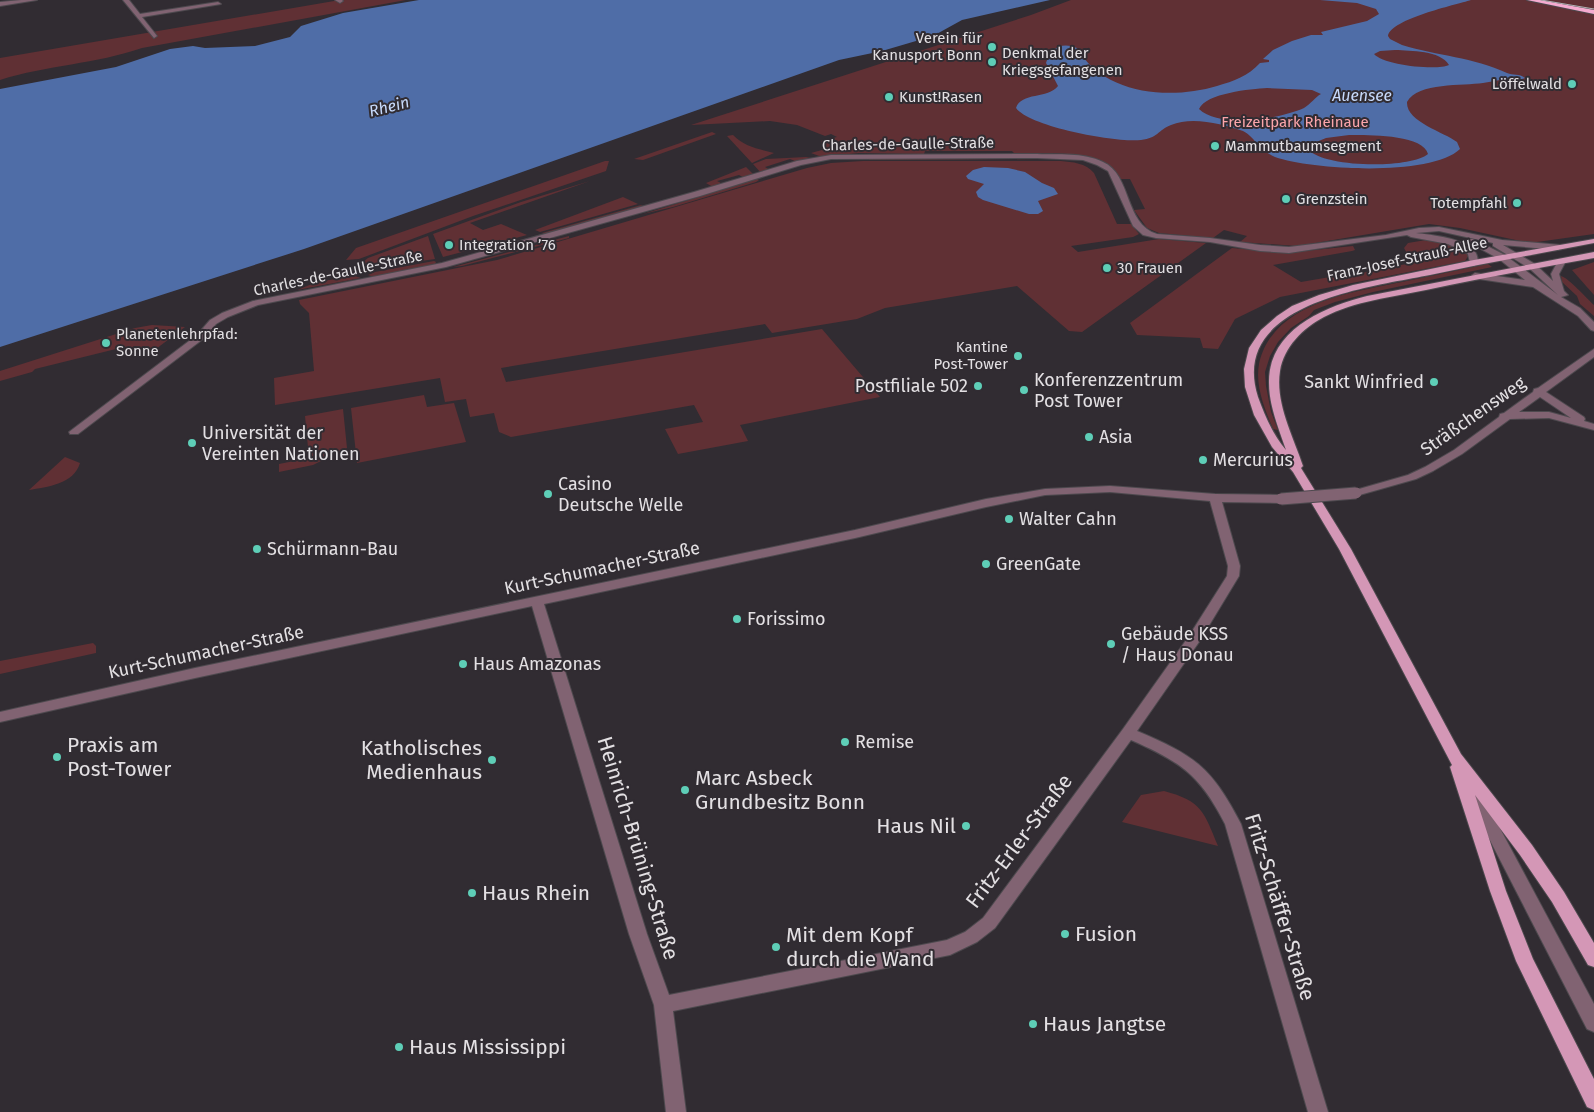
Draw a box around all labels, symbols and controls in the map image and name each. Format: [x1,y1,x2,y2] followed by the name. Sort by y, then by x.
[872,29,982,64] place label: Verein für Kanusport Bonn
[986,41,998,53] marker: Verein für Kanusport Bonn
[1002,44,1123,79] place label: Denkmal der Kriegsgefangenen
[986,56,998,68] marker: Denkmal der Kriegsgefangenen
[1492,75,1562,93] place label: Löffelwald
[1566,78,1578,90] marker: Löffelwald
[1331,86,1392,105] water label: Auensee
[899,88,982,106] place label: Kunst!Rasen
[883,91,895,103] marker: Kunst!Rasen
[367,92,411,121] water label: Rhein
[1221,113,1369,131] park label: Freizeitpark Rheinaue
[822,133,994,155] street label: Charles-de-Gaulle-Straße
[1225,137,1382,155] place label: Mammutbaumsegment
[1209,140,1221,152] marker: Mammutbaumsegment
[1296,190,1368,208] place label: Grenzstein
[1280,193,1292,205] marker: Grenzstein
[1430,194,1508,212] place label: Totempfahl
[1511,197,1523,209] marker: Totempfahl
[1325,233,1489,285] street label: Franz-Josef-Strauß-Allee
[459,236,556,254] place label: Integration ʼ76
[443,239,455,251] marker: Integration ʼ76
[252,246,424,300] street label: Charles-de-Gaulle-Straße
[1117,259,1183,277] place label: 30 Frauen
[1101,262,1113,274] marker: 30 Frauen
[116,325,238,360] place label: Planetenlehrpfad: Sonne
[100,337,112,349] marker: Planetenlehrpfad: Sonne
[933,338,1008,373] place label: Kantine Post-Tower
[1012,350,1024,362] marker: Kantine Post-Tower
[1034,369,1183,412] place label: Konferenzzentrum Post Tower
[1304,371,1424,393] place label: Sankt Winfried
[1416,371,1530,460] street label: Sträßchensweg
[855,375,968,397] place label: Postfiliale 502
[1428,376,1440,388] marker: Sankt Winfried
[972,380,984,392] marker: Postfiliale 502
[1018,384,1030,396] marker: Konferenzzentrum Post Tower
[202,422,360,465] place label: Universität der Vereinten Nationen
[1099,426,1133,448] place label: Asia
[1083,431,1095,443] marker: Asia
[186,437,198,449] marker: Universität der Vereinten Nationen
[1213,449,1293,471] place label: Mercurius
[1197,454,1209,466] marker: Mercurius
[558,473,683,516] place label: Casino Deutsche Welle
[542,488,554,500] marker: Casino Deutsche Welle
[1019,508,1117,530] place label: Walter Cahn
[1003,513,1015,525] marker: Walter Cahn
[502,536,702,600] street label: Kurt-Schumacher-Straße
[267,538,398,560] place label: Schürmann-Bau
[251,543,263,555] marker: Schürmann-Bau
[996,553,1081,575] place label: GreenGate
[980,558,992,570] marker: GreenGate
[747,608,825,630] place label: Forissimo
[731,613,743,625] marker: Forissimo
[106,620,306,684] street label: Kurt-Schumacher-Straße
[1121,623,1234,666] place label: Gebäude KSS / Haus Donau
[1105,638,1117,650] marker: Gebäude KSS / Haus Donau
[473,653,601,675] place label: Haus Amazonas
[457,658,469,670] marker: Haus Amazonas
[855,731,914,753] place label: Remise
[67,732,171,782] place label: Praxis am Post-Tower
[592,733,684,963] street label: Heinrich-Brüning-Straße
[361,735,482,785] place label: Katholisches Medienhaus
[839,736,851,748] marker: Remise
[51,751,63,763] marker: Praxis am Post-Tower
[486,754,498,766] marker: Katholisches Medienhaus
[695,765,865,815] place label: Marc Asbeck Grundbesitz Bonn
[960,769,1078,913] street label: Fritz-Erler-Straße
[679,784,691,796] marker: Marc Asbeck Grundbesitz Bonn
[1239,810,1321,1004] street label: Fritz-Schäffer-Straße
[876,813,956,839] place label: Haus Nil
[960,820,972,832] marker: Haus Nil
[482,880,590,906] place label: Haus Rhein
[466,887,478,899] marker: Haus Rhein
[1075,921,1137,947] place label: Fusion
[786,922,935,972] place label: Mit dem Kopf durch die Wand
[1059,928,1071,940] marker: Fusion
[770,941,782,953] marker: Mit dem Kopf durch die Wand
[1043,1011,1166,1037] place label: Haus Jangtse
[1027,1018,1039,1030] marker: Haus Jangtse
[409,1034,566,1060] place label: Haus Mississippi
[393,1041,405,1053] marker: Haus Mississippi

